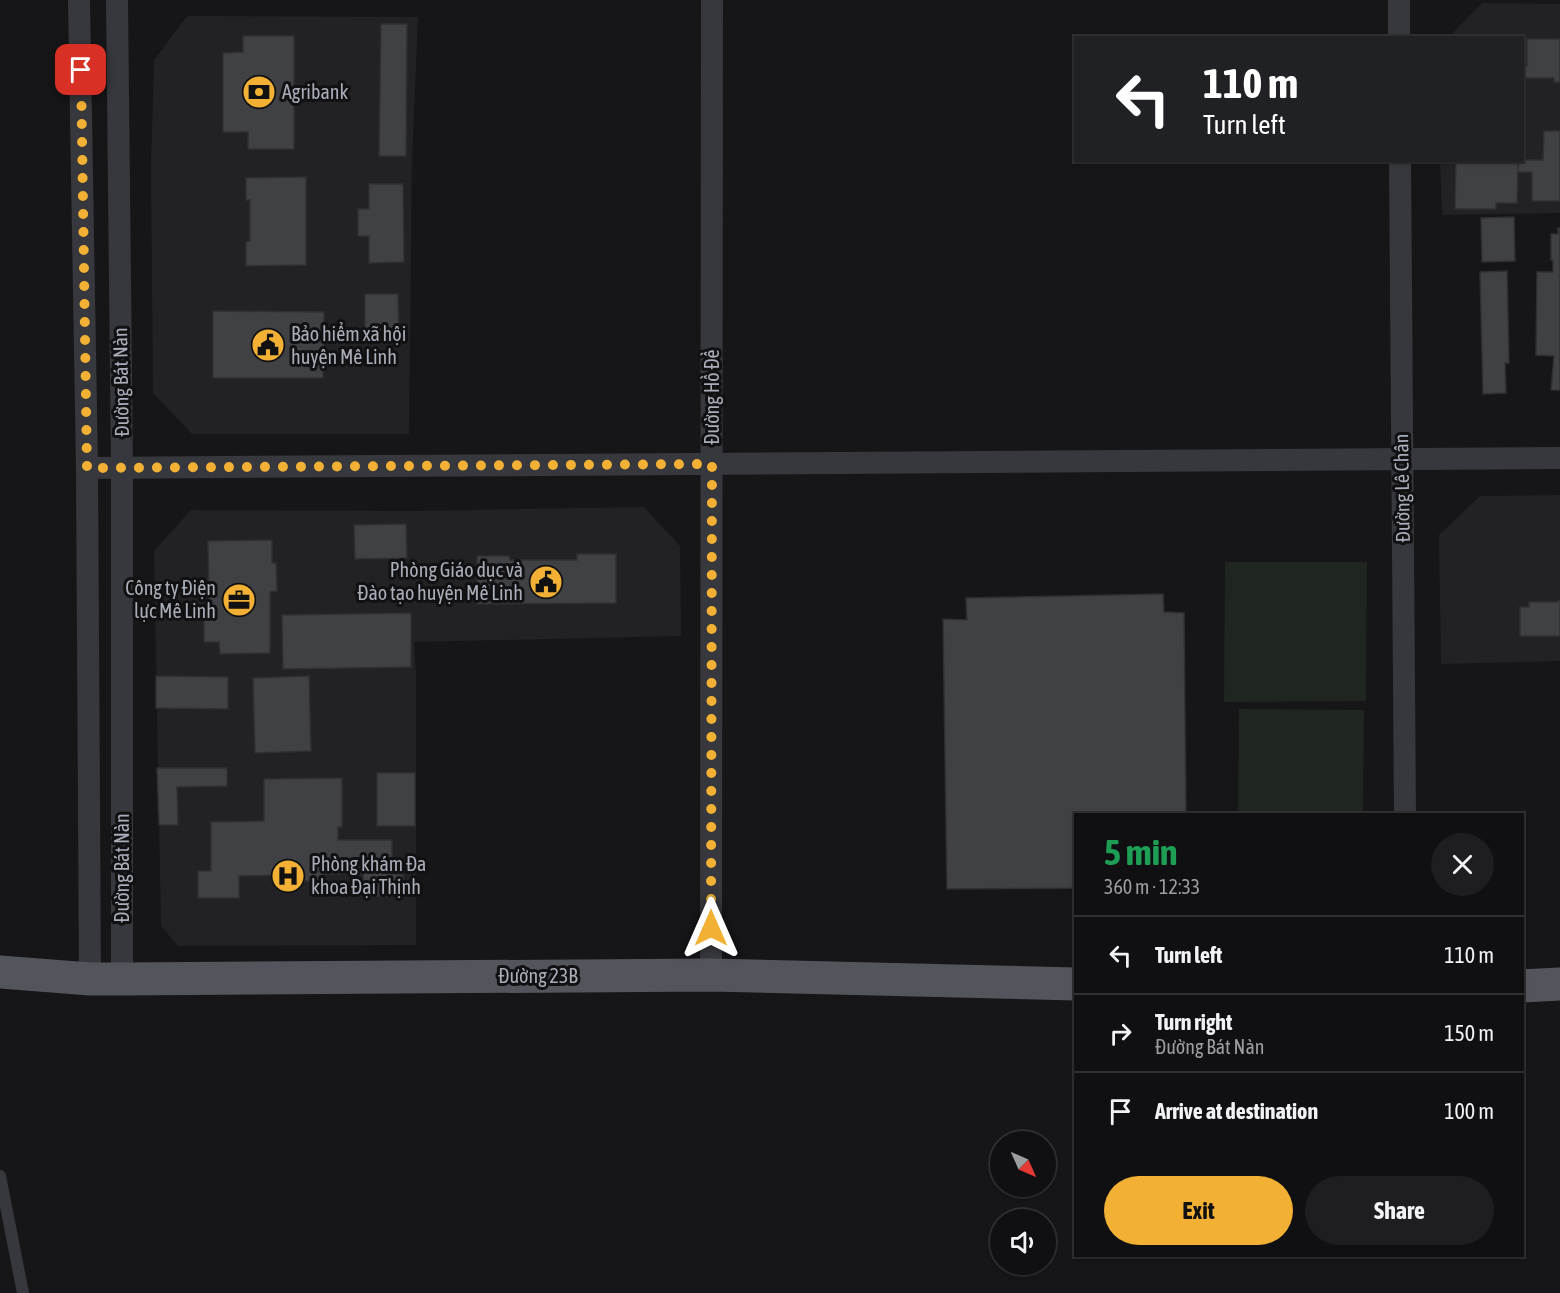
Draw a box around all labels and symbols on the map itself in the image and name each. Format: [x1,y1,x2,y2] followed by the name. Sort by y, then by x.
[55,44,106,95] pin
[241,74,277,110] bank icon: Agribank
[282,80,348,103] place label: Agribank
[291,322,406,368] place label: Bảo hiểm xã hội huyện Mê Linh
[108,327,133,437] street label: Đường Bát Nàn
[250,327,286,363] public building icon: Bảo hiểm xã hội huyện Mê Linh
[700,349,723,445] street label: Đường Hồ Đề
[1389,434,1414,542] street label: Đường Lê Chân
[357,558,523,604] place label: Phòng Giáo dục và Đào tạo huyện Mê Linh
[528,564,564,600] public building icon: Phòng Giáo dục và Đào tạo huyện Mê Linh
[125,576,216,622] place label: Công ty Điện lực Mê Linh
[221,582,257,618] office icon: Công ty Điện lực Mê Linh
[110,813,133,923] street label: Đường Bát Nàn
[311,852,426,898] place label: Phòng khám Đa khoa Đại Thịnh
[270,858,306,894] hospital icon: Phòng khám Đa khoa Đại Thịnh
[679,896,743,960] position arrow
[498,964,578,987] street label: Đường 23B
[990,1131,1056,1197] north arrow

